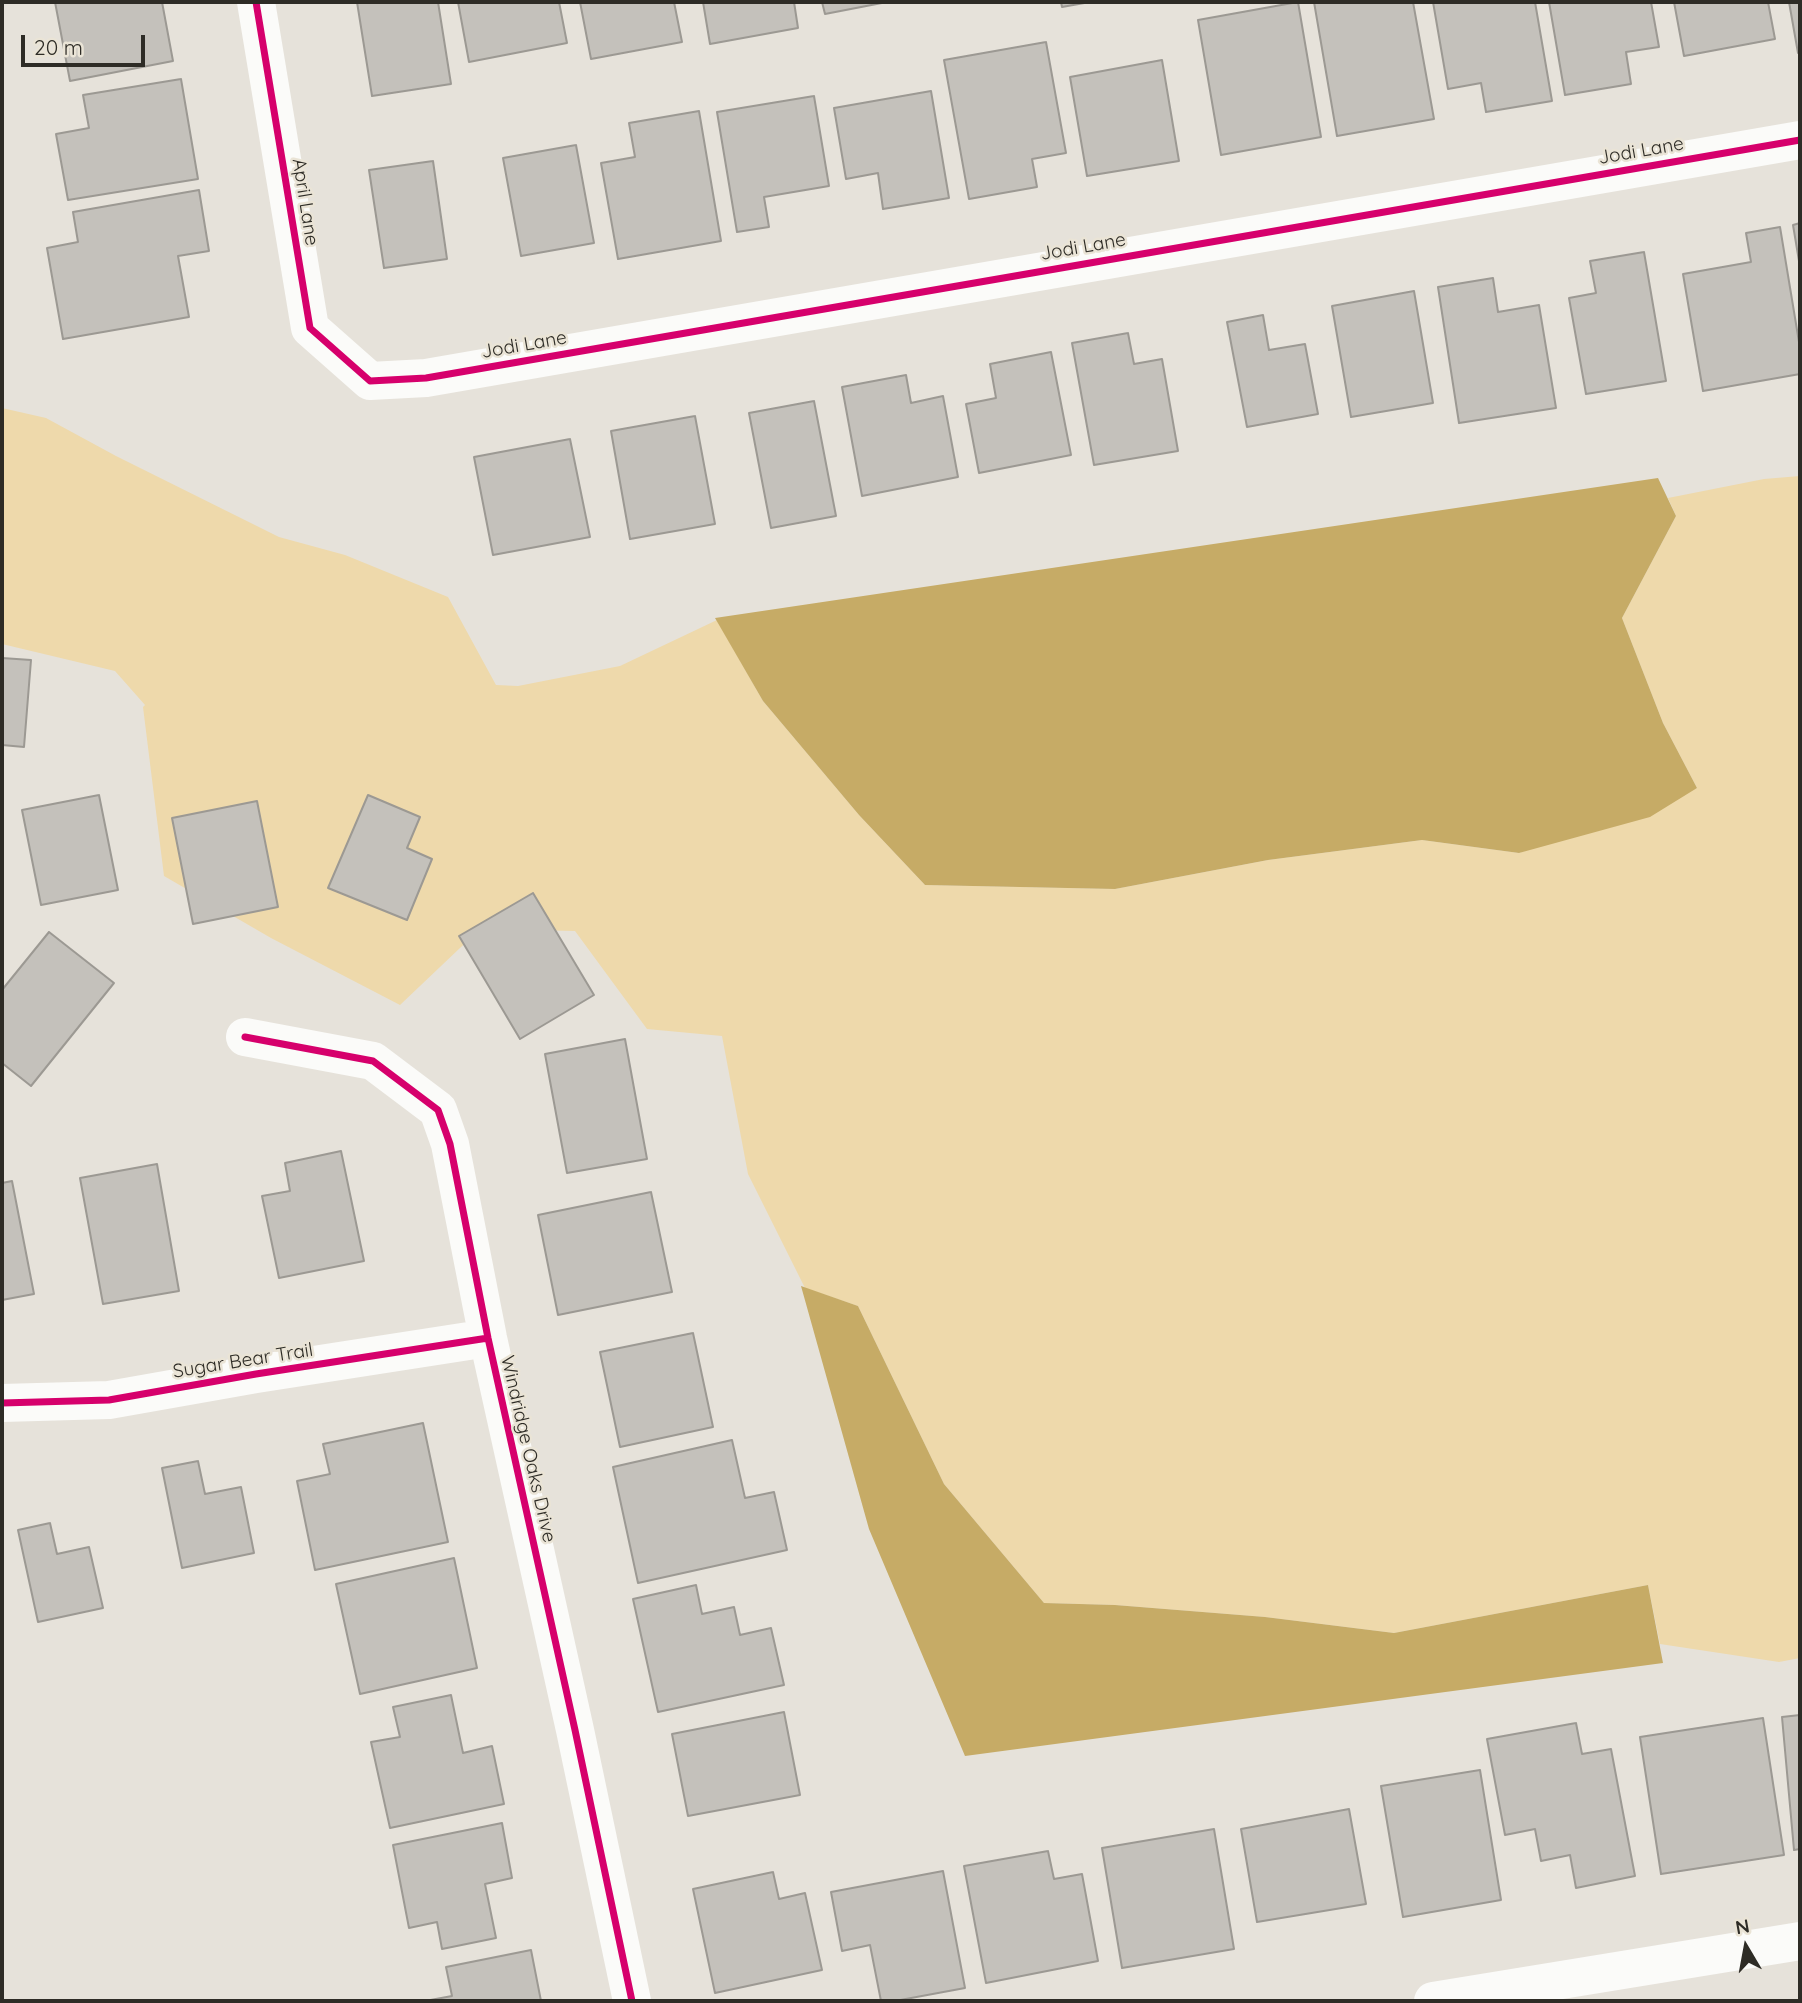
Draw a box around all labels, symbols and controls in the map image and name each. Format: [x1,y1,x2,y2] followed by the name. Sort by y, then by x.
[24,21,149,65] scale bar
[34,34,83,60] text: 20 m
[1596,132,1686,170] street label: Jodi Lane
[287,157,323,247] street label: April Lane
[1038,228,1128,266] street label: Jodi Lane
[479,326,569,364] street label: Jodi Lane
[171,1339,315,1383] street label: Sugar Bear Trail
[495,1353,561,1545] street label: Windridge Oaks Drive
[1711,1912,1781,1982] north arrow
[1733,1913,1751,1939] text: N

